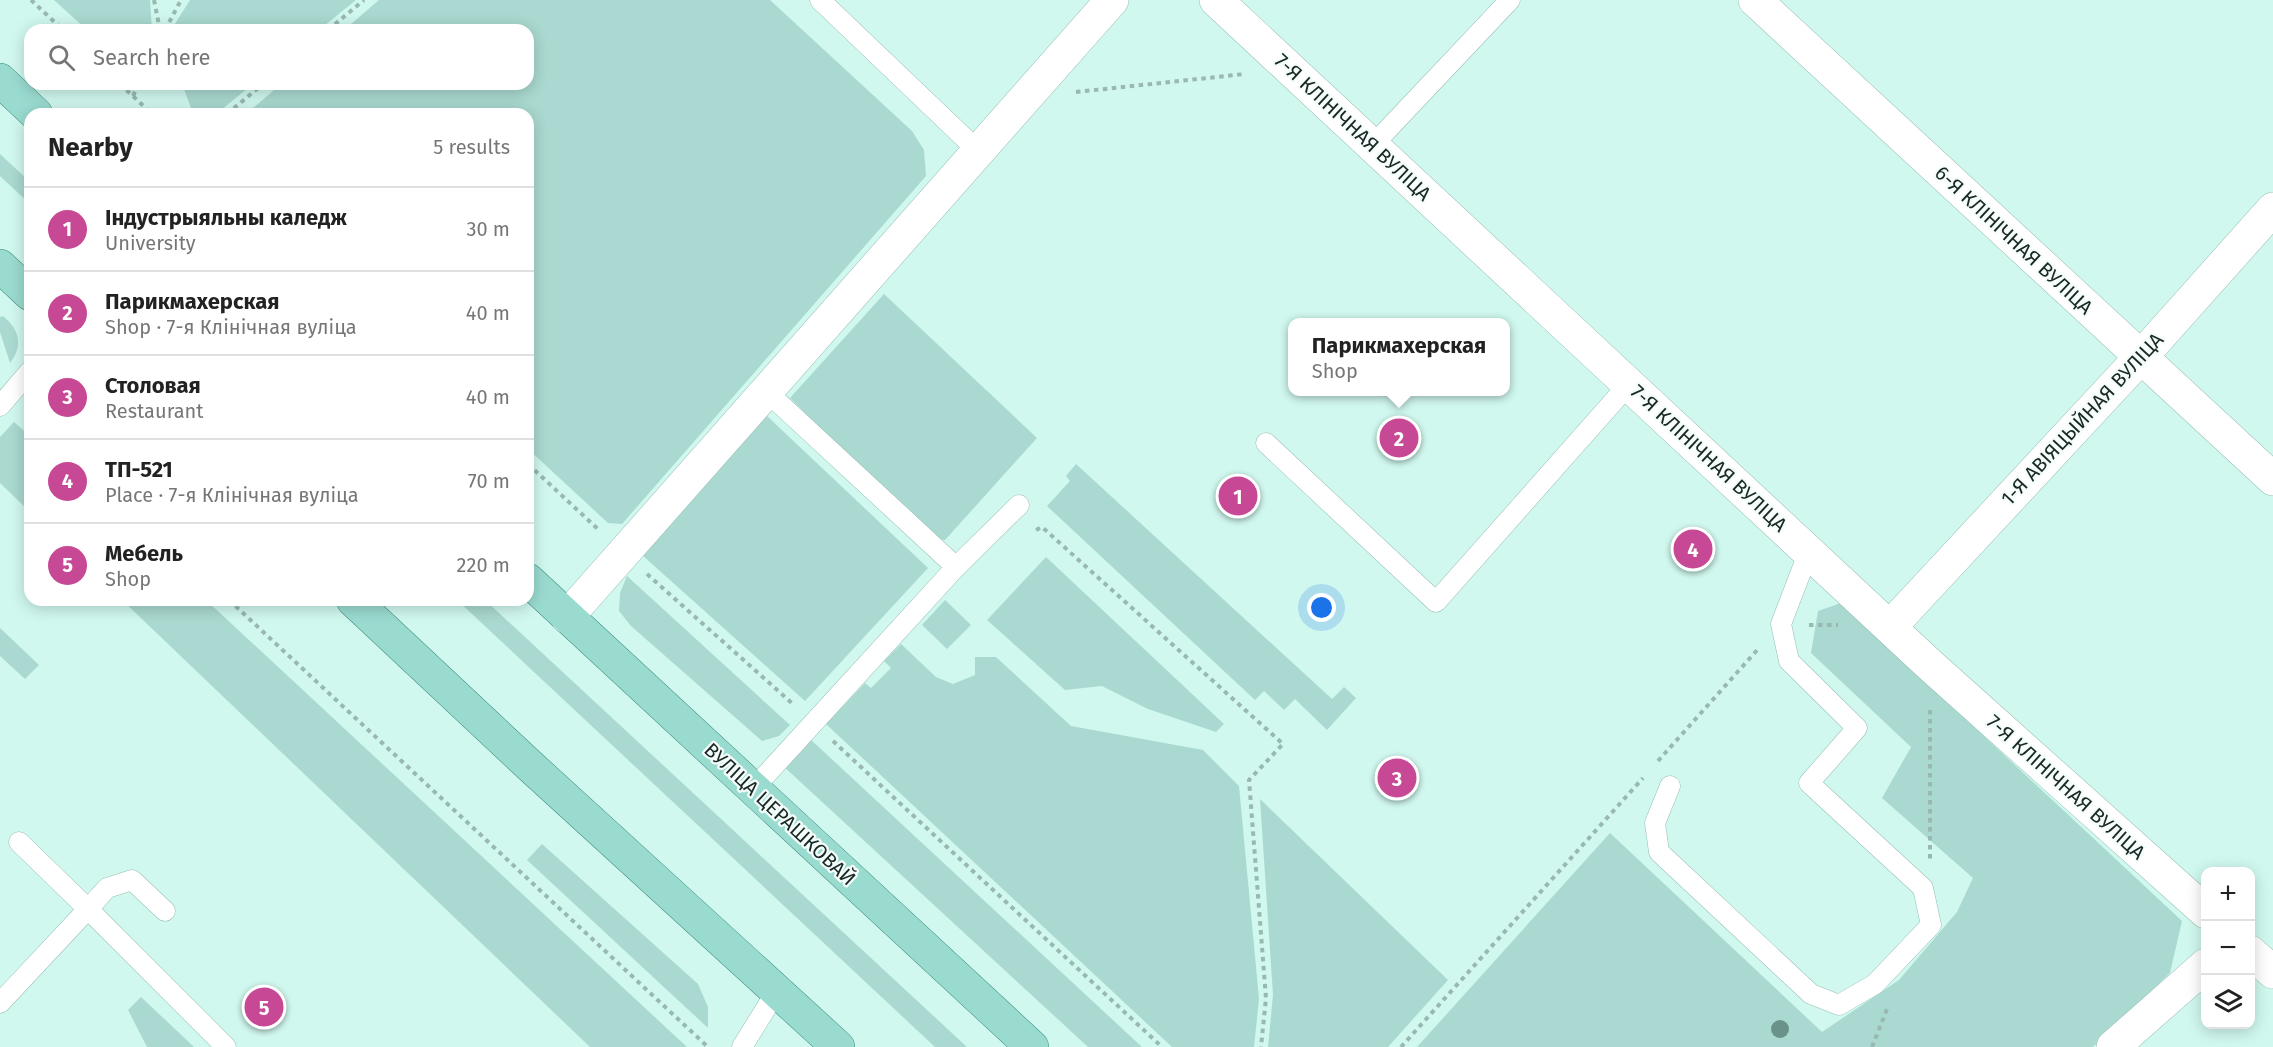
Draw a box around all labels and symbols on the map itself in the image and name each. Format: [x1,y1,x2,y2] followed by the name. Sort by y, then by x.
[1270,48,1437,206] street label: 7-Я КЛІНІЧНАЯ ВУЛІЦА
[1930,161,2098,320] street label: 6-Я КЛІНІЧНАЯ ВУЛІЦА
[1996,327,2169,510] street label: 1-Я АВІЯЦЫЙНАЯ ВУЛІЦА
[1626,379,1793,537] street label: 7-Я КЛІНІЧНАЯ ВУЛІЦА
[1380,416,1418,460] pin: 2
[1218,474,1258,518] pin: 1
[1674,526,1712,572] pin: 4
[1307,593,1336,622] your location
[1982,709,2151,865] street label: 7-Я КЛІНІЧНАЯ ВУЛІЦА
[699,738,861,890] street label: ВУЛІЦА ЦЕРАШКОВАЙ
[1378,756,1416,800] pin: 3
[244,984,284,1030] pin: 5

